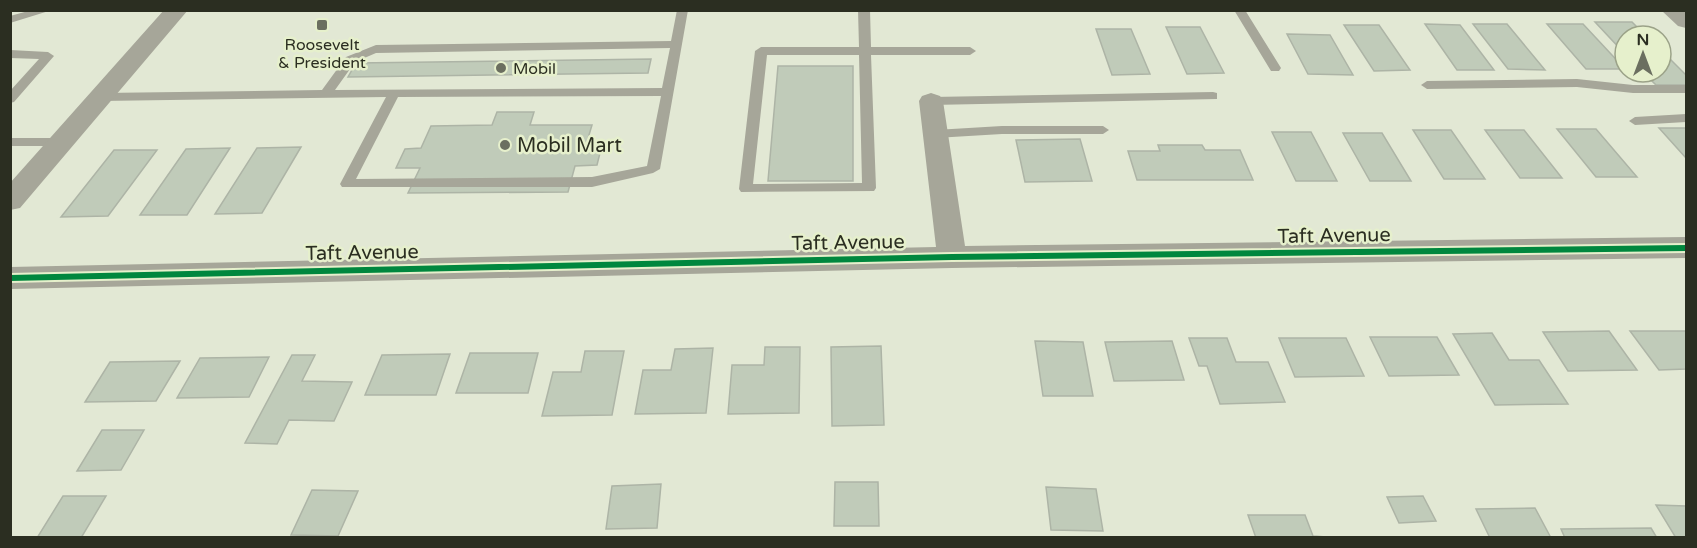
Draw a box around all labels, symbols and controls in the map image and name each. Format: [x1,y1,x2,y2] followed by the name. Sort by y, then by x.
[315,18,329,32] marker: Roosevelt & President
[1613,24,1673,84] north arrow
[1637,30,1649,50] text: N
[278,35,366,73] place label: Roosevelt & President
[513,59,556,79] place label: Mobil
[494,61,508,75] marker: Mobil
[517,134,622,158] place label: Mobil Mart
[498,138,512,152] marker: Mobil Mart
[1277,223,1391,249] street label: Taft Avenue
[791,230,905,256] street label: Taft Avenue
[305,240,419,266] street label: Taft Avenue

